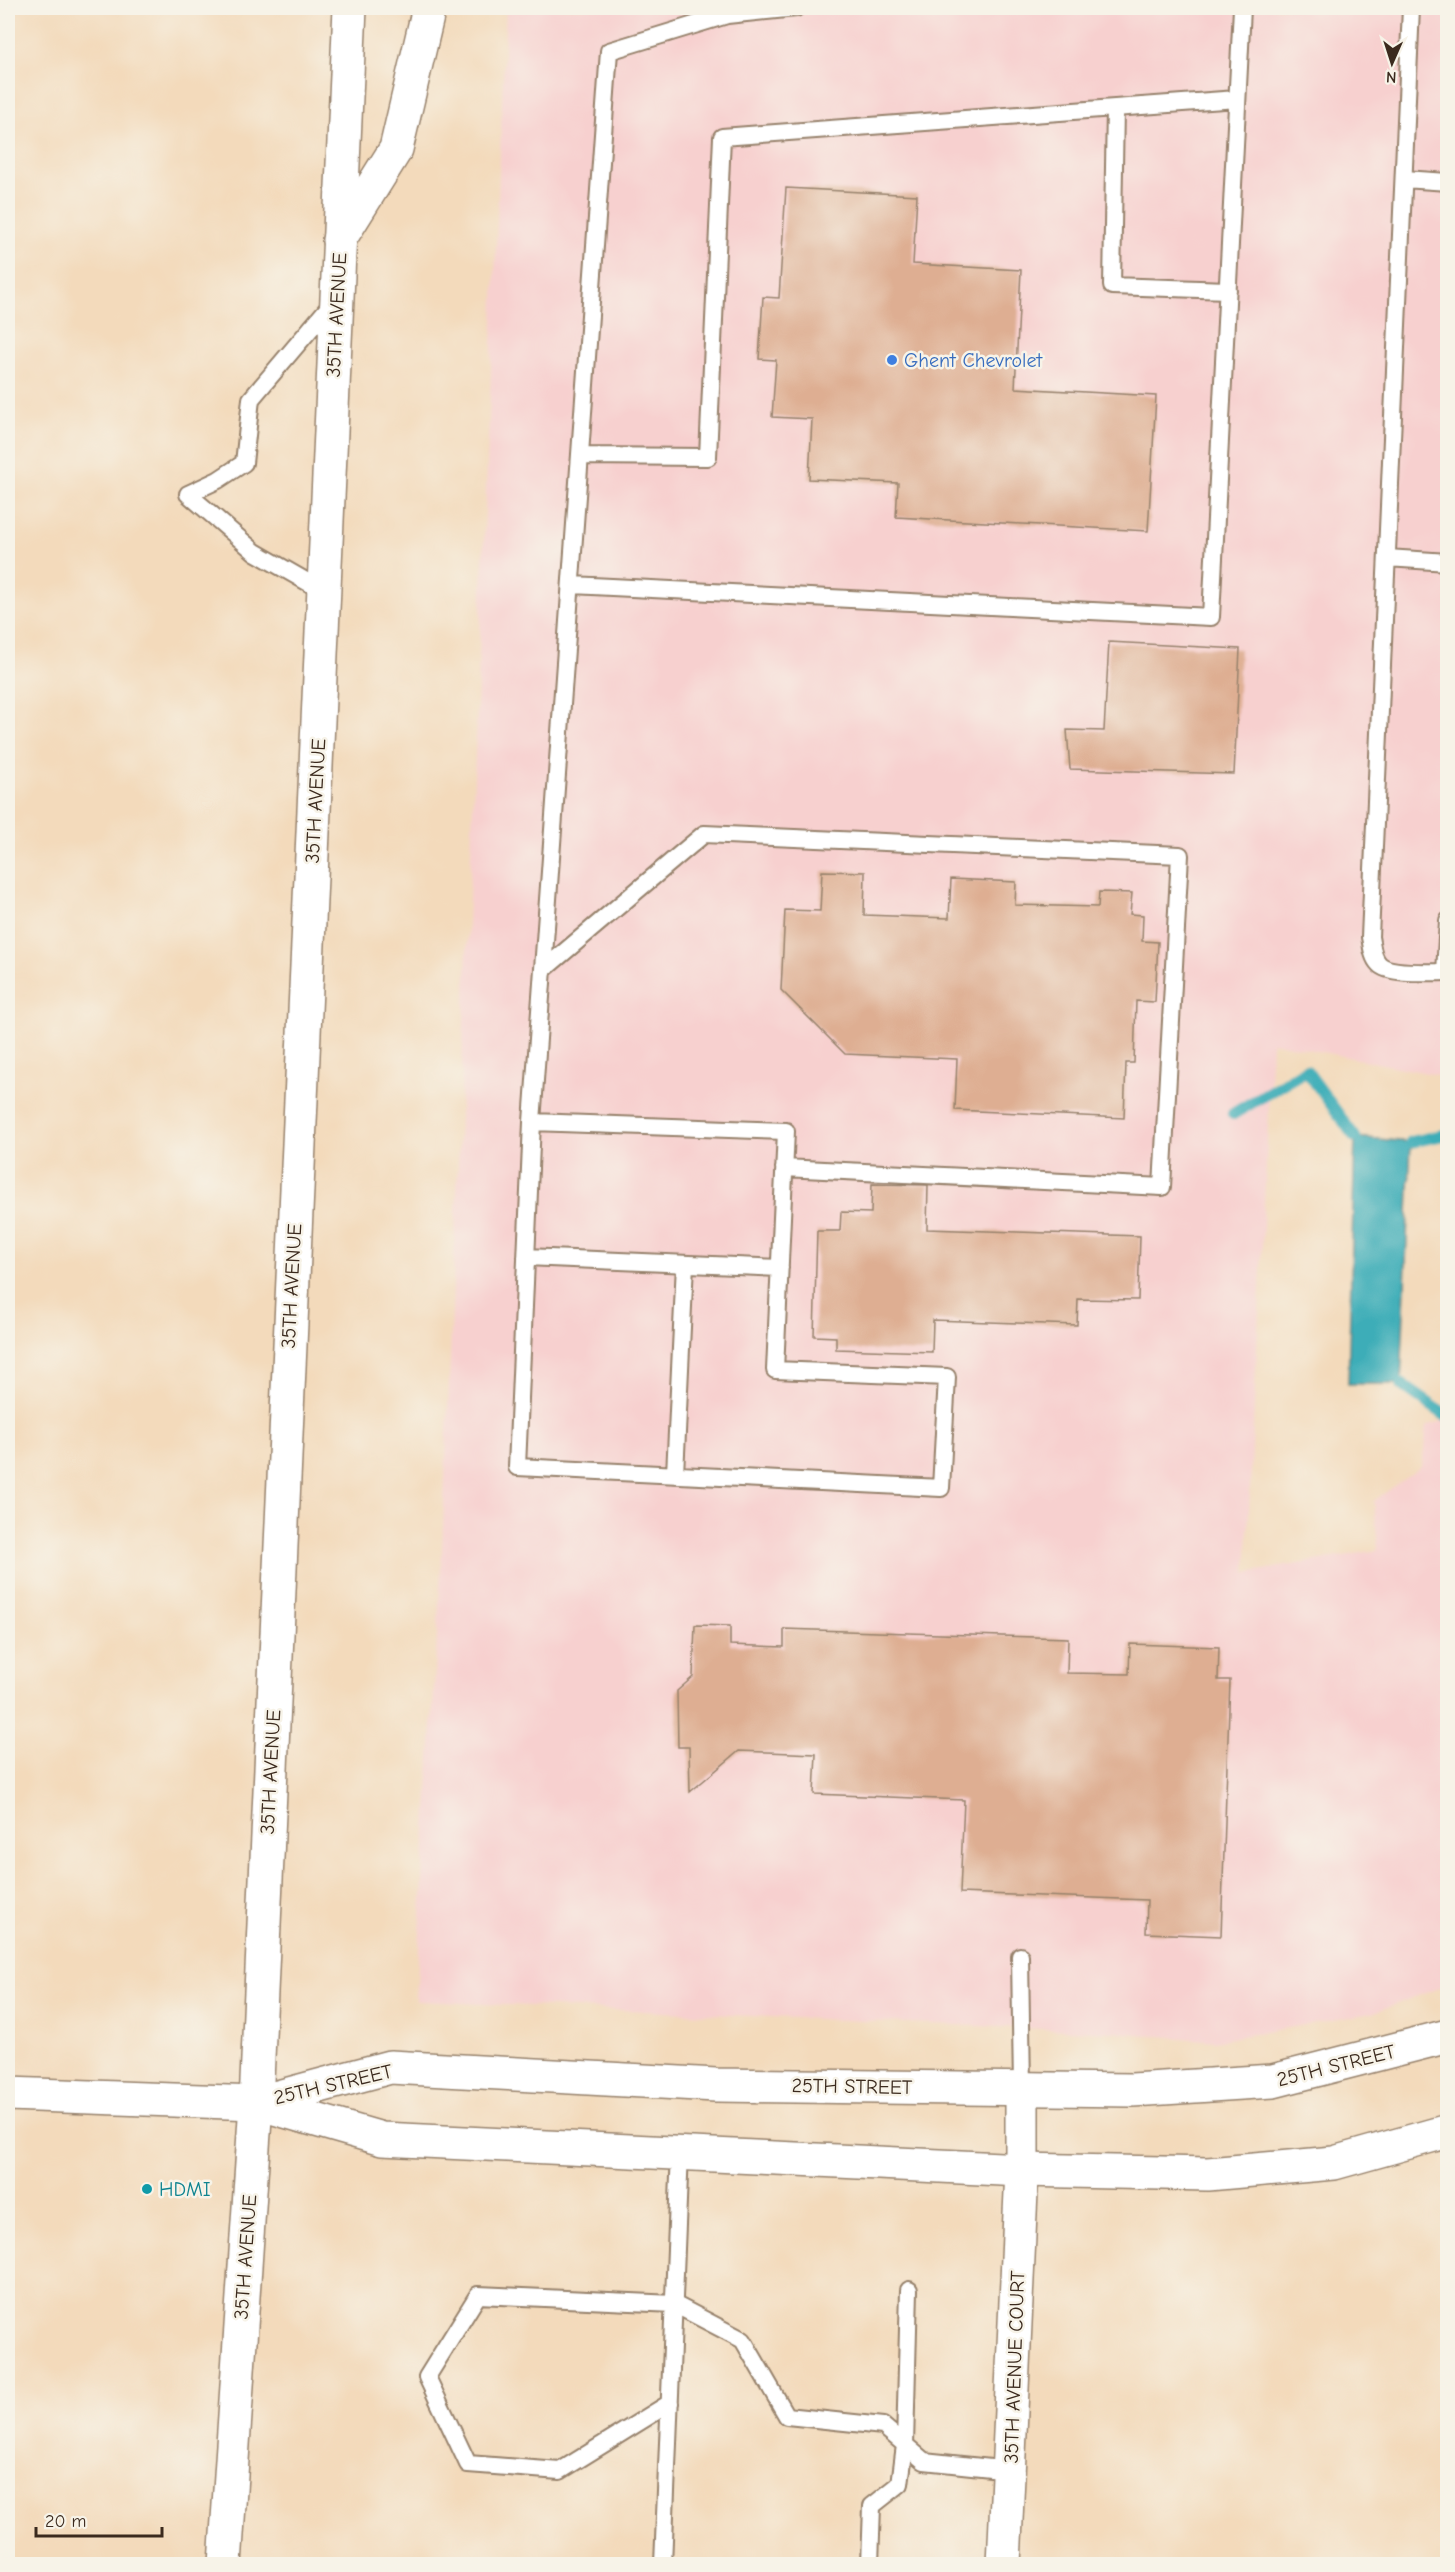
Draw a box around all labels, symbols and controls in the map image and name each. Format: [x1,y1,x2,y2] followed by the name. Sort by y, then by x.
[1362,33,1422,93] north arrow
[1386,68,1397,86] text: N
[322,252,351,378] street label: 35TH AVENUE
[904,349,1043,372] place label: Ghent Chevrolet
[885,353,899,367] marker: Ghent Chevrolet
[301,738,330,864] street label: 35TH AVENUE
[277,1223,306,1349] street label: 35TH AVENUE
[256,1709,285,1835] street label: 35TH AVENUE
[1275,2040,1398,2091] street label: 25TH STREET
[272,2060,395,2109] street label: 25TH STREET
[791,2074,913,2099] street label: 25TH STREET
[159,2178,211,2201] place label: HDMI
[140,2182,154,2196] marker: HDMI
[230,2194,261,2320] street label: 35TH AVENUE
[1000,2270,1029,2464] street label: 35TH AVENUE COURT
[36,2500,162,2538] scale bar
[45,2511,86,2532] text: 20 m

